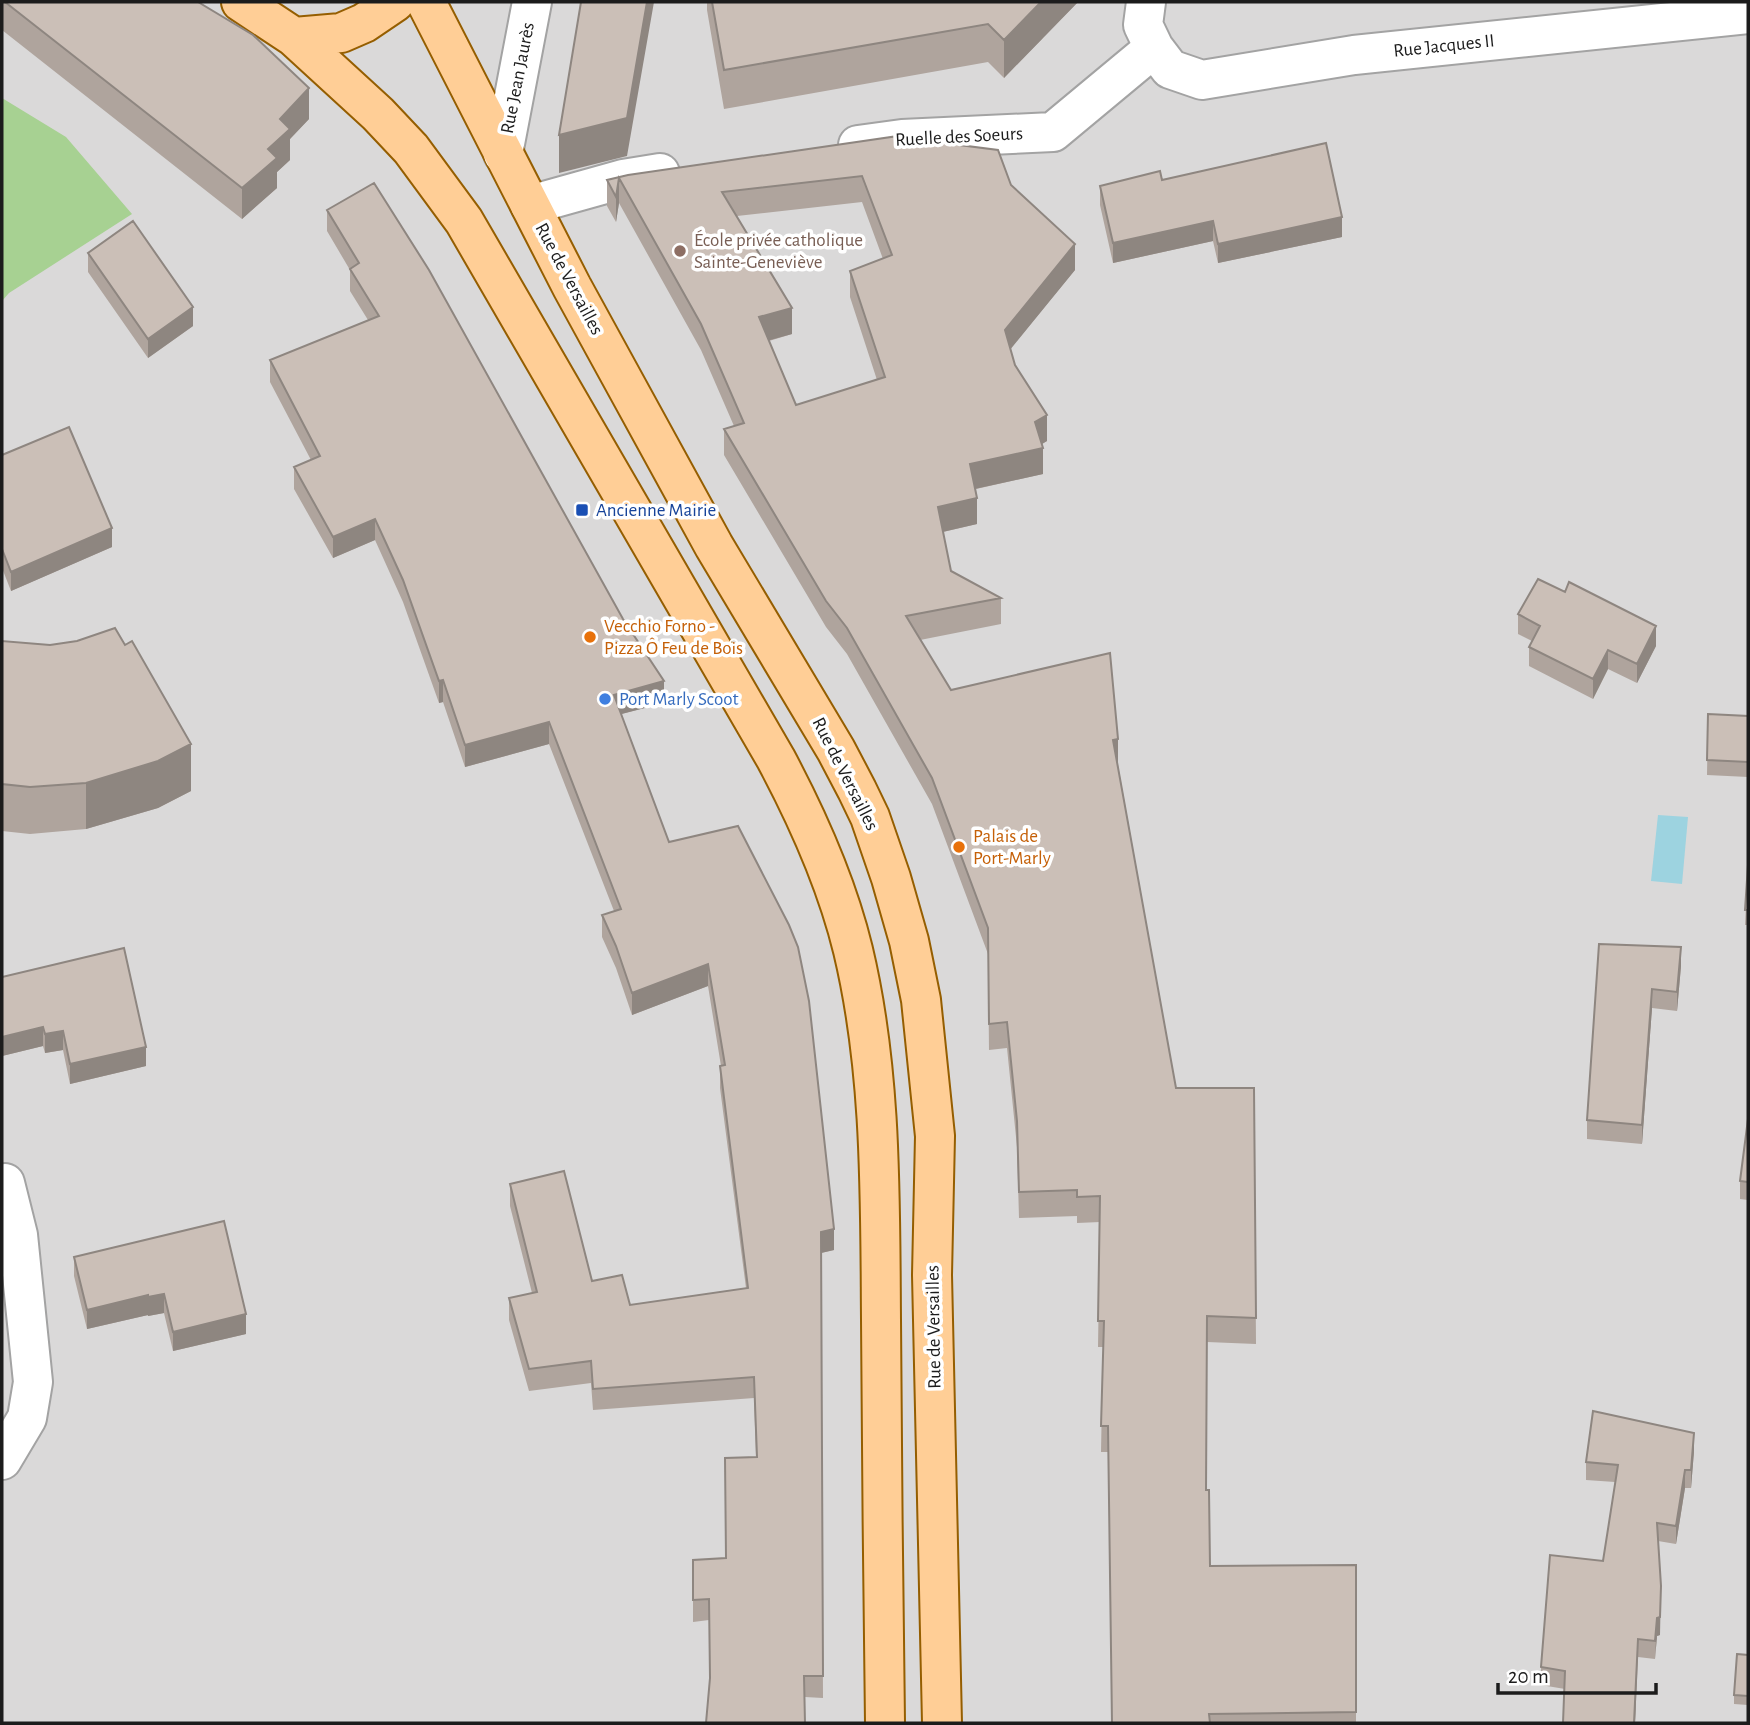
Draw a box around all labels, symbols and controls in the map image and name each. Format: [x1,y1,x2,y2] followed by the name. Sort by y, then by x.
[498,21,538,135] street label: Rue Jean Jaurès
[1392,31,1496,61] street label: Rue Jacques II
[895,124,1023,150] street label: Ruelle des Soeurs
[532,220,606,338] street label: Rue de Versailles
[694,229,863,272] place label: École privée catholique Sainte-Geneviève
[672,243,688,259] marker: École privée catholique Sainte-Geneviève
[596,501,716,520] place label: Ancienne Mairie
[574,502,590,518] marker: Ancienne Mairie
[604,617,743,658] place label: Vecchio Forno - Pizza Ô Feu de Bois
[582,629,598,645] marker: Vecchio Forno - Pizza Ô Feu de Bois
[619,690,739,709] place label: Port Marly Scoot
[597,691,613,707] marker: Port Marly Scoot
[808,715,882,833] street label: Rue de Versailles
[973,827,1051,868] place label: Palais de Port-Marly
[951,839,967,855] marker: Palais de Port-Marly
[923,1265,945,1389] street label: Rue de Versailles
[1498,1652,1656,1696] scale bar
[1508,1666,1549,1687] text: 20 m

